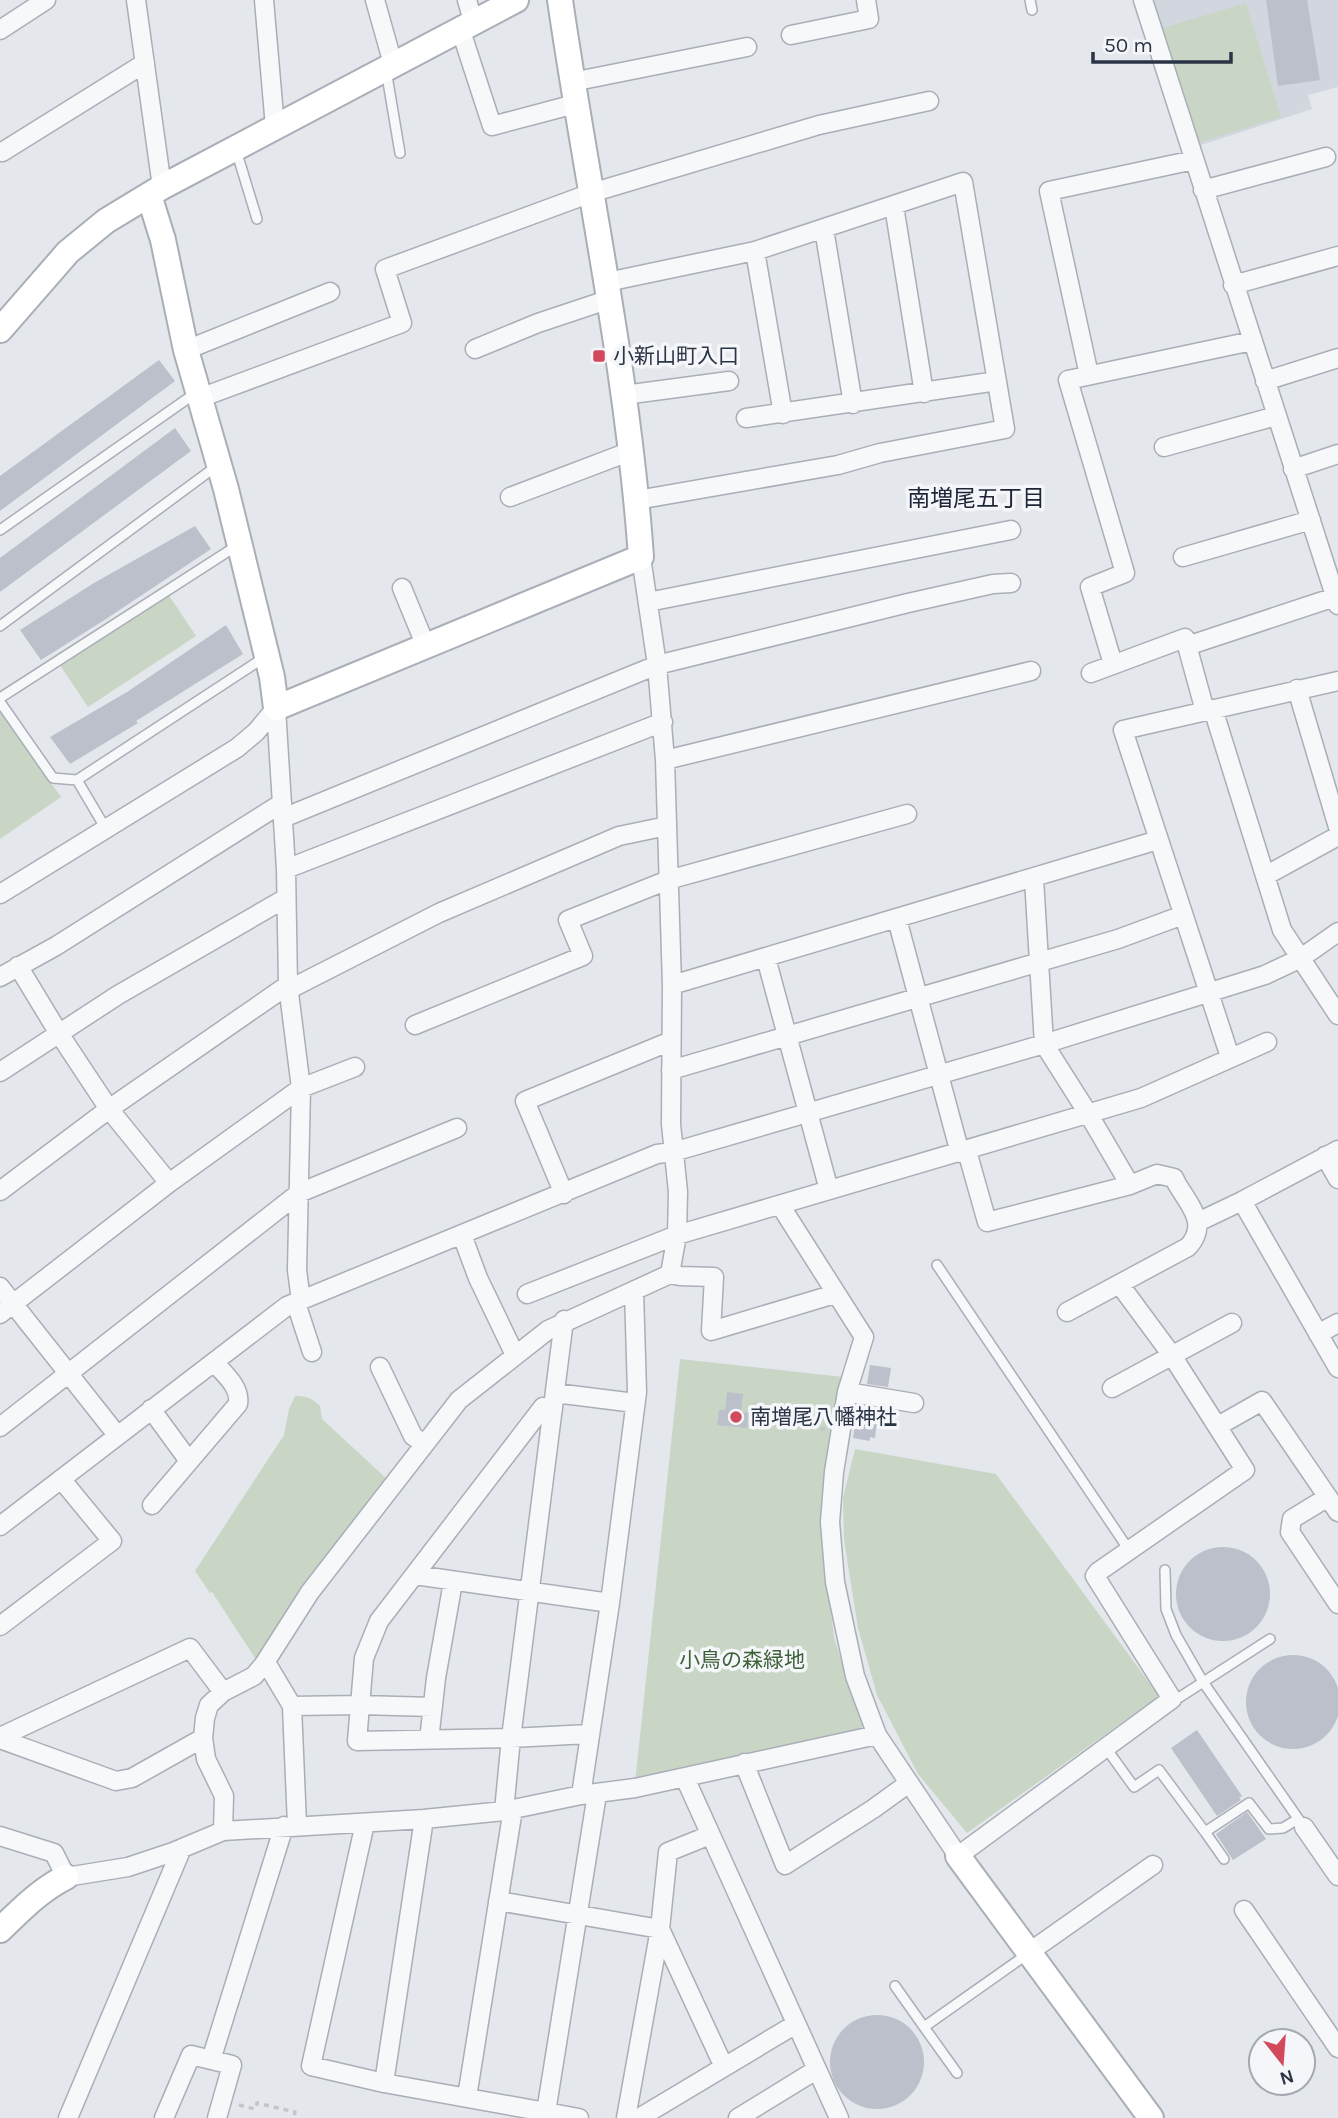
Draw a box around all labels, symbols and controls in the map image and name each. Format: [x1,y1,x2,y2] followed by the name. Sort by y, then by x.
[1093,21,1231,65] scale bar
[1104,33,1153,57] text: 50 m
[613,344,739,368] place label: 小新山町入口
[591,348,607,364] marker: 小新山町入口
[907,485,1045,512] district label: 南増尾五丁目
[750,1405,897,1429] place label: 南増尾八幡神社
[728,1409,744,1425] marker: 南増尾八幡神社
[679,1648,805,1672] park label: 小鳥の森緑地
[1247,2027,1317,2097] north arrow
[1277,2065,1296,2090] text: N

